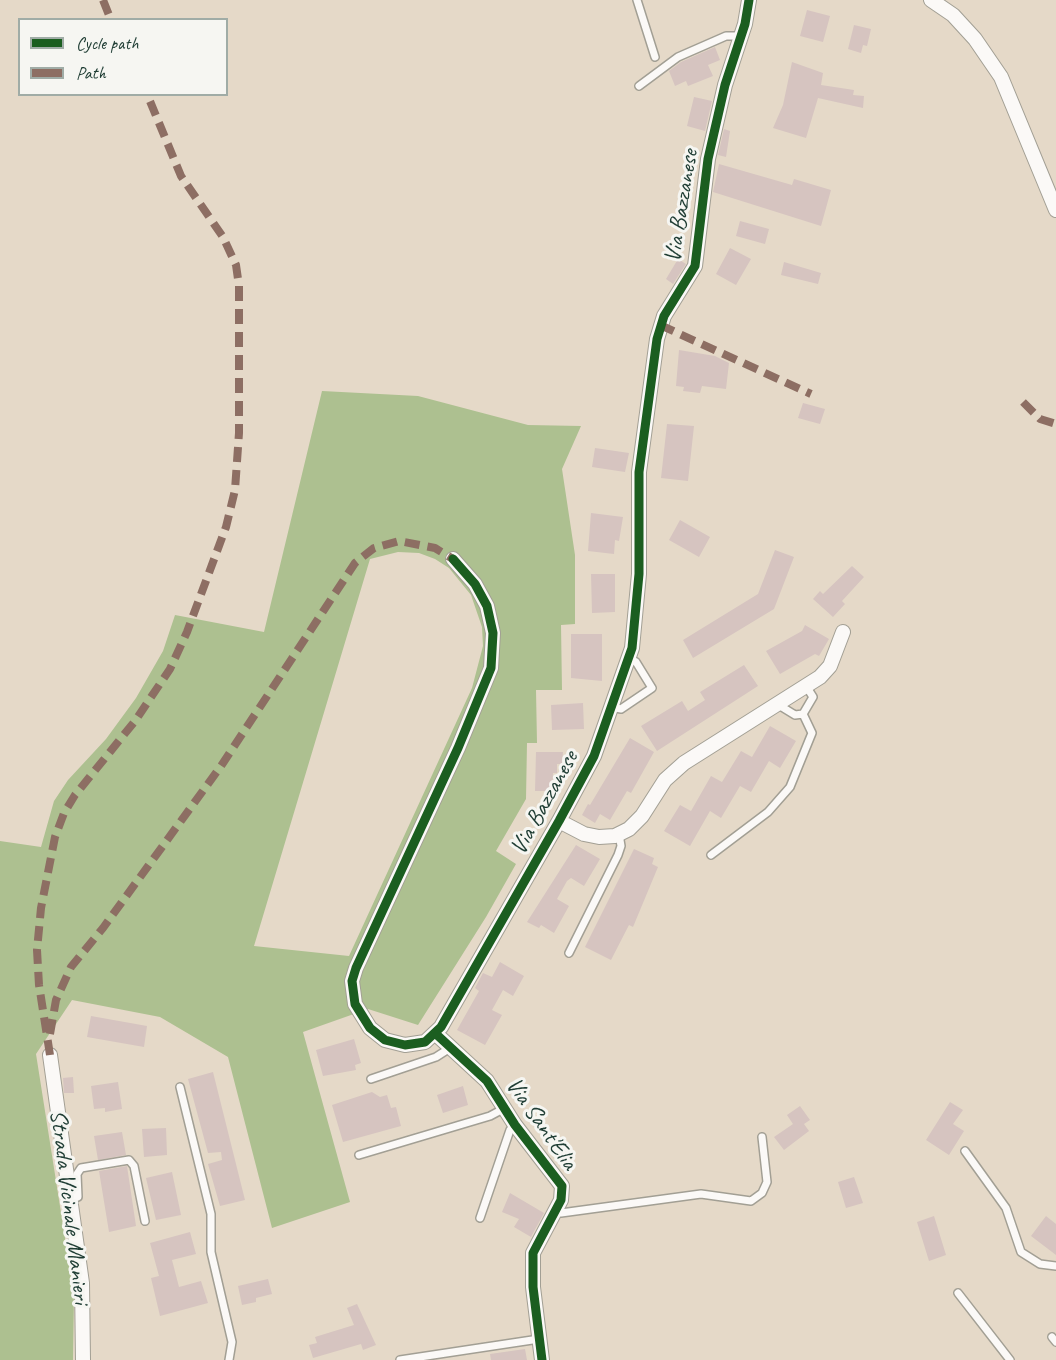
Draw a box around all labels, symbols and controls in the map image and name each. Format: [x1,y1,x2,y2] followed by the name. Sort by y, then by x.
[18,18,228,96] legend
[76,32,138,54] text: Cycle path
[76,62,106,84] text: Path
[659,147,705,265] street label: Via Bazzanese
[505,746,585,860] street label: Via Bazzanese
[499,1072,583,1176] street label: Via Sant'Elia
[43,1108,95,1306] street label: Strada Vicinale Manieri

